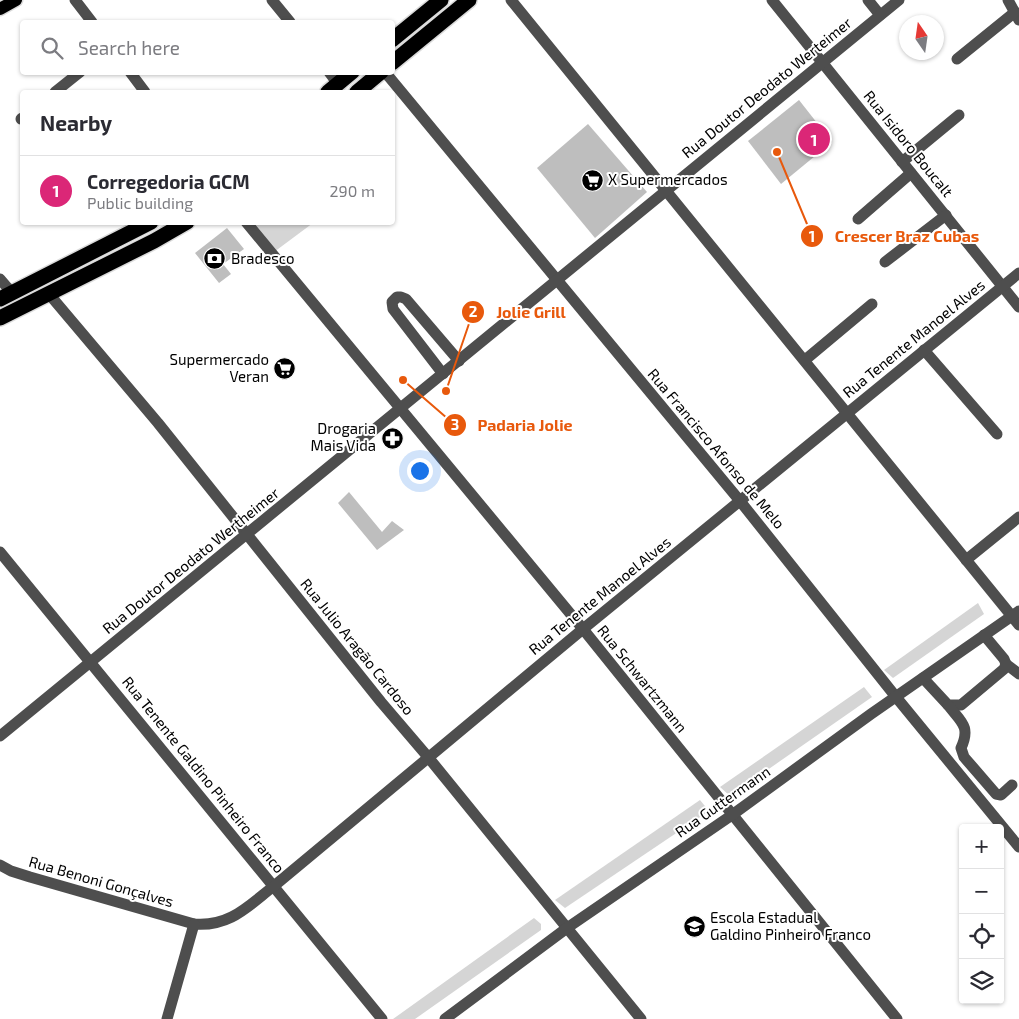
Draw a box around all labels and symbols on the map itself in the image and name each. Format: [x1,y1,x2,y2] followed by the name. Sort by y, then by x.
[678,13,855,161] street label: Rua Doutor Deodato Werteimer
[899,15,944,60] north arrow
[860,87,957,200] street label: Rua Isidoro Boucalt
[798,120,830,158] pin: 1
[580,168,604,192] supermarket icon: X Supermercados
[608,170,728,188] place label: X Supermercados
[800,221,990,252] callout: Crescer Braz Cubas
[835,226,979,245] text: Crescer Braz Cubas
[809,227,815,245] text: 1
[203,247,227,271] bank icon: Bradesco
[231,249,295,267] place label: Bradesco
[839,275,988,401] street label: Rua Tenente Manoel Alves
[461,296,575,327] callout: Jolie Grill
[469,302,478,320] text: 2
[496,302,567,321] text: Jolie Grill
[170,350,269,385] place label: Supermercado Veran
[273,357,297,381] supermarket icon: Supermercado Veran
[645,365,789,532] street label: Rua Francisco Afonso de Melo
[443,410,583,441] callout: Padaria Jolie
[451,415,459,433] text: 3
[477,415,573,434] text: Padaria Jolie
[311,419,376,454] place label: Drogaria Mais Vida
[380,426,404,450] pharmacy icon: Drogaria Mais Vida
[407,458,433,484] your location
[98,483,282,637] street label: Rua Doutor Deodato Wertheimer
[525,532,674,658] street label: Rua Tenente Manoel Alves
[297,575,418,718] street label: Rua Julio Aragão Cardoso
[594,621,691,736] street label: Rua Schwartzmann
[119,672,289,876] street label: Rua Tenente Galdino Pinheiro Franco
[672,762,773,841] street label: Rua Guttermann
[27,852,176,911] street label: Rua Benoni Gonçalves
[710,908,871,943] place label: Escola Estadual Galdino Pinheiro Franco
[682,915,706,939] school or university icon: Escola Estadual Galdino Pinheiro Franco

